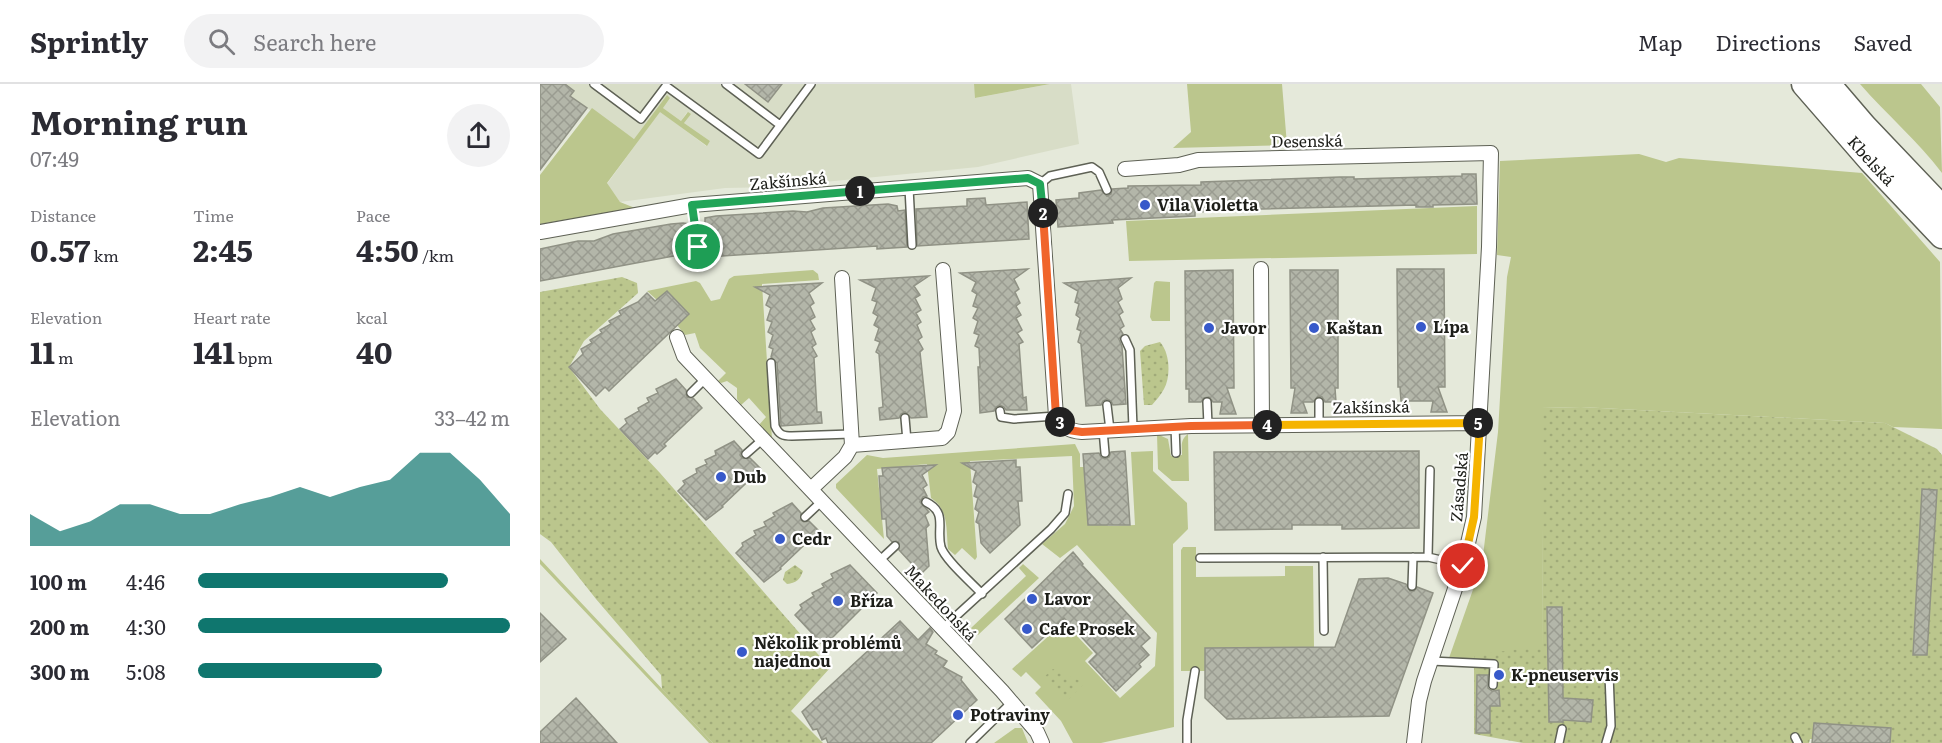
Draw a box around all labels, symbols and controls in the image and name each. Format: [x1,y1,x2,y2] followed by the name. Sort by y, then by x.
[184,14,604,68] search box
[30,20,148,62] text: Sprintly
[205,25,238,58] icon: search
[253,25,376,58] text: Search here
[1638,26,1683,57] text: Map
[1716,26,1821,57] text: Directions
[1854,26,1912,57] text: Saved
[30,96,248,145] text: Morning run
[447,104,510,167] button: share
[1271,127,1343,153] street label: Desenská
[1843,130,1902,191] street label: Kbelská
[30,143,79,173] text: 07:49
[748,165,828,195] street label: Zakšínská
[845,176,875,206] pin: 1
[857,179,863,203] text: 1
[1157,192,1259,216] place label: Vila Violetta
[1028,198,1058,228] pin: 2
[1138,198,1152,212] marker: Vila Violetta
[1039,201,1047,225] text: 2
[30,203,96,227] text: Distance
[193,203,234,227] text: Time
[356,203,390,227] text: Pace
[672,221,723,272] pin
[30,227,90,271] text: 0.57
[193,227,253,271] text: 2:45
[356,227,419,271] text: 4:50
[681,230,714,263] icon: arrive
[90,243,119,267] text: km
[419,243,454,267] text: /km
[30,305,102,329] text: Elevation
[193,305,271,329] text: Heart rate
[356,305,388,329] text: kcal
[1433,314,1470,338] place label: Lípa
[1221,315,1267,339] place label: Javor
[1326,315,1383,339] place label: Kaštan
[1414,320,1428,334] marker: Lípa
[1202,321,1216,335] marker: Javor
[1307,321,1321,335] marker: Kaštan
[30,329,55,373] text: 11
[193,329,235,373] text: 141
[356,329,393,373] text: 40
[55,345,74,369] text: m
[235,345,273,369] text: bpm
[1332,393,1410,419] street label: Zakšínská
[30,402,120,432] text: Elevation
[434,402,510,432] text: 33–42 m
[1045,407,1075,437] pin: 3
[1463,408,1493,438] pin: 5
[1056,410,1064,434] text: 3
[1252,410,1282,440] pin: 4
[1474,411,1482,435] text: 5
[1262,413,1272,437] text: 4
[1443,451,1473,523] street label: Zásadská
[733,464,766,488] place label: Dub
[714,470,728,484] marker: Dub
[792,526,832,550] place label: Cedr
[773,532,787,546] marker: Cedr
[1437,540,1488,591] pin
[1446,549,1479,582] icon: check
[900,559,984,646] street label: Makedonská
[30,566,87,596] text: 100 m
[126,566,165,596] text: 4:46
[1044,586,1091,610] place label: Lavor
[850,588,894,612] place label: Bříza
[1025,592,1039,606] marker: Lavor
[831,594,845,608] marker: Bříza
[30,611,89,641] text: 200 m
[126,611,166,641] text: 4:30
[1039,616,1135,640] place label: Cafe Prosek
[1020,622,1034,636] marker: Cafe Prosek
[754,630,902,672] place label: Několik problémů najednou
[735,645,749,659] marker: Několik problémů najednou
[30,656,90,686] text: 300 m
[126,656,165,686] text: 5:08
[1511,662,1619,686] place label: K-pneuservis
[1492,668,1506,682] marker: K-pneuservis
[970,702,1050,726] place label: Potraviny
[951,708,965,722] marker: Potraviny

